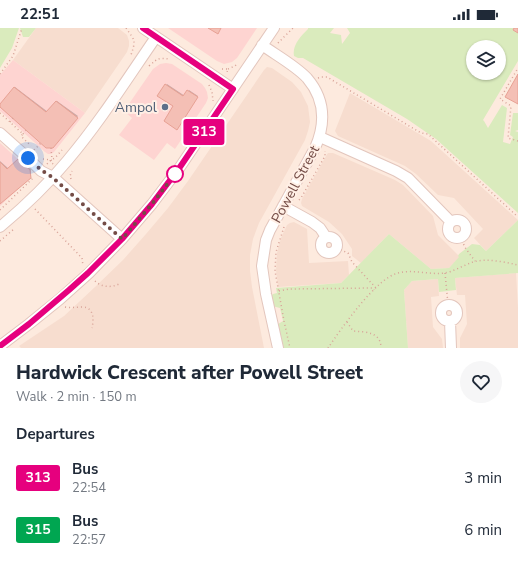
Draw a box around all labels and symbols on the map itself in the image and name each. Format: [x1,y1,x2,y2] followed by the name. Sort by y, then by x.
[115,98,158,117] place label: Ampol
[160,102,170,112] marker: Ampol
[181,119,227,145] line badge: 313
[267,142,324,226] street label: Powell Street
[18,148,38,168] your location
[166,165,184,183] unlabelled marker

